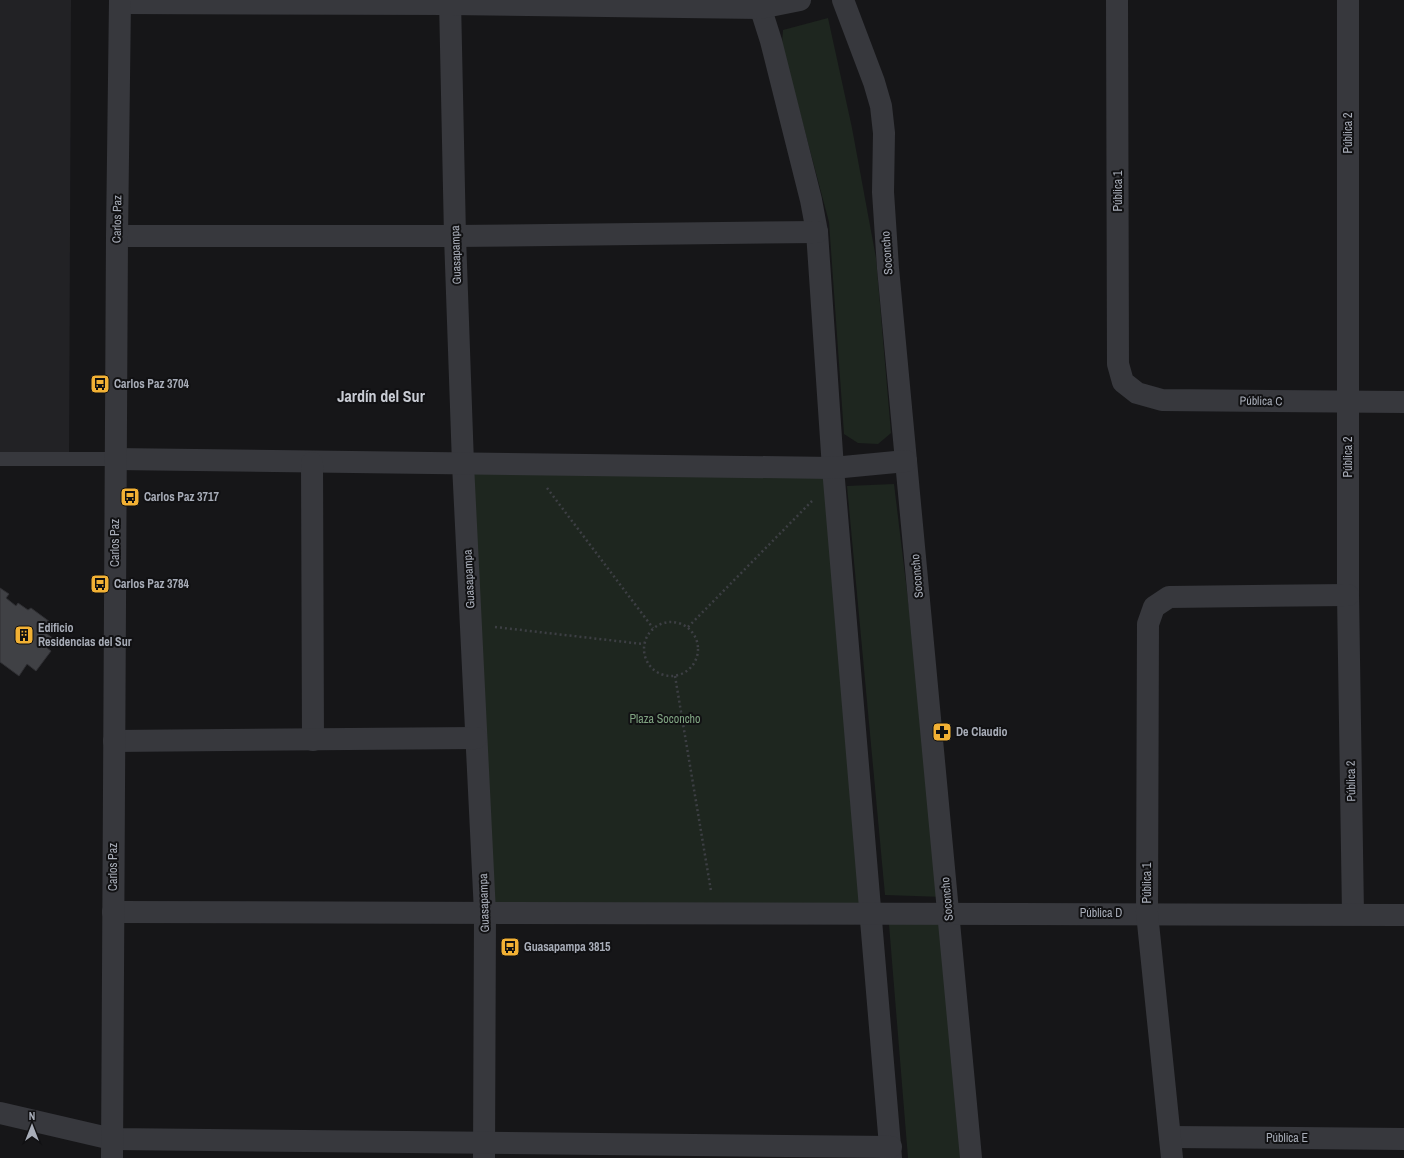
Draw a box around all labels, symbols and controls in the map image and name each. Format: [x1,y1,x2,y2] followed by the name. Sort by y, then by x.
[1340,112,1356,154] street label: Pública 2
[1110,170,1126,212] street label: Pública 1
[109,195,125,243] street label: Carlos Paz
[447,225,465,285] street label: Guasapampa
[877,231,897,275] street label: Soconcho
[89,373,111,395] bus stop icon: Carlos Paz 3704
[114,376,189,392] place label: Carlos Paz 3704
[337,385,426,407] district label: Jardín del Sur
[1240,393,1282,409] street label: Pública C
[1340,436,1356,478] street label: Pública 2
[119,486,141,508] bus stop icon: Carlos Paz 3717
[144,489,219,505] place label: Carlos Paz 3717
[107,519,123,567] street label: Carlos Paz
[459,549,479,609] street label: Guasapampa
[907,554,927,598] street label: Soconcho
[89,573,111,595] bus stop icon: Carlos Paz 3784
[114,576,189,592] place label: Carlos Paz 3784
[38,620,132,650] place label: Edificio Residencias del Sur
[13,624,35,646] building icon: Edificio Residencias del Sur
[629,711,701,727] park label: Plaza Soconcho
[931,721,953,743] pharmacy icon: De Claudio
[956,724,1007,740] place label: De Claudio
[1343,760,1359,802] street label: Pública 2
[105,843,121,891] street label: Carlos Paz
[1139,862,1155,904] street label: Pública 1
[475,873,493,933] street label: Guasapampa
[937,877,957,921] street label: Soconcho
[1080,905,1122,921] street label: Pública D
[499,936,521,958] bus stop icon: Guasapampa 3815
[524,939,611,955] place label: Guasapampa 3815
[12,1106,52,1146] north arrow
[29,1109,35,1123] text: N
[1266,1130,1308,1146] street label: Pública E

